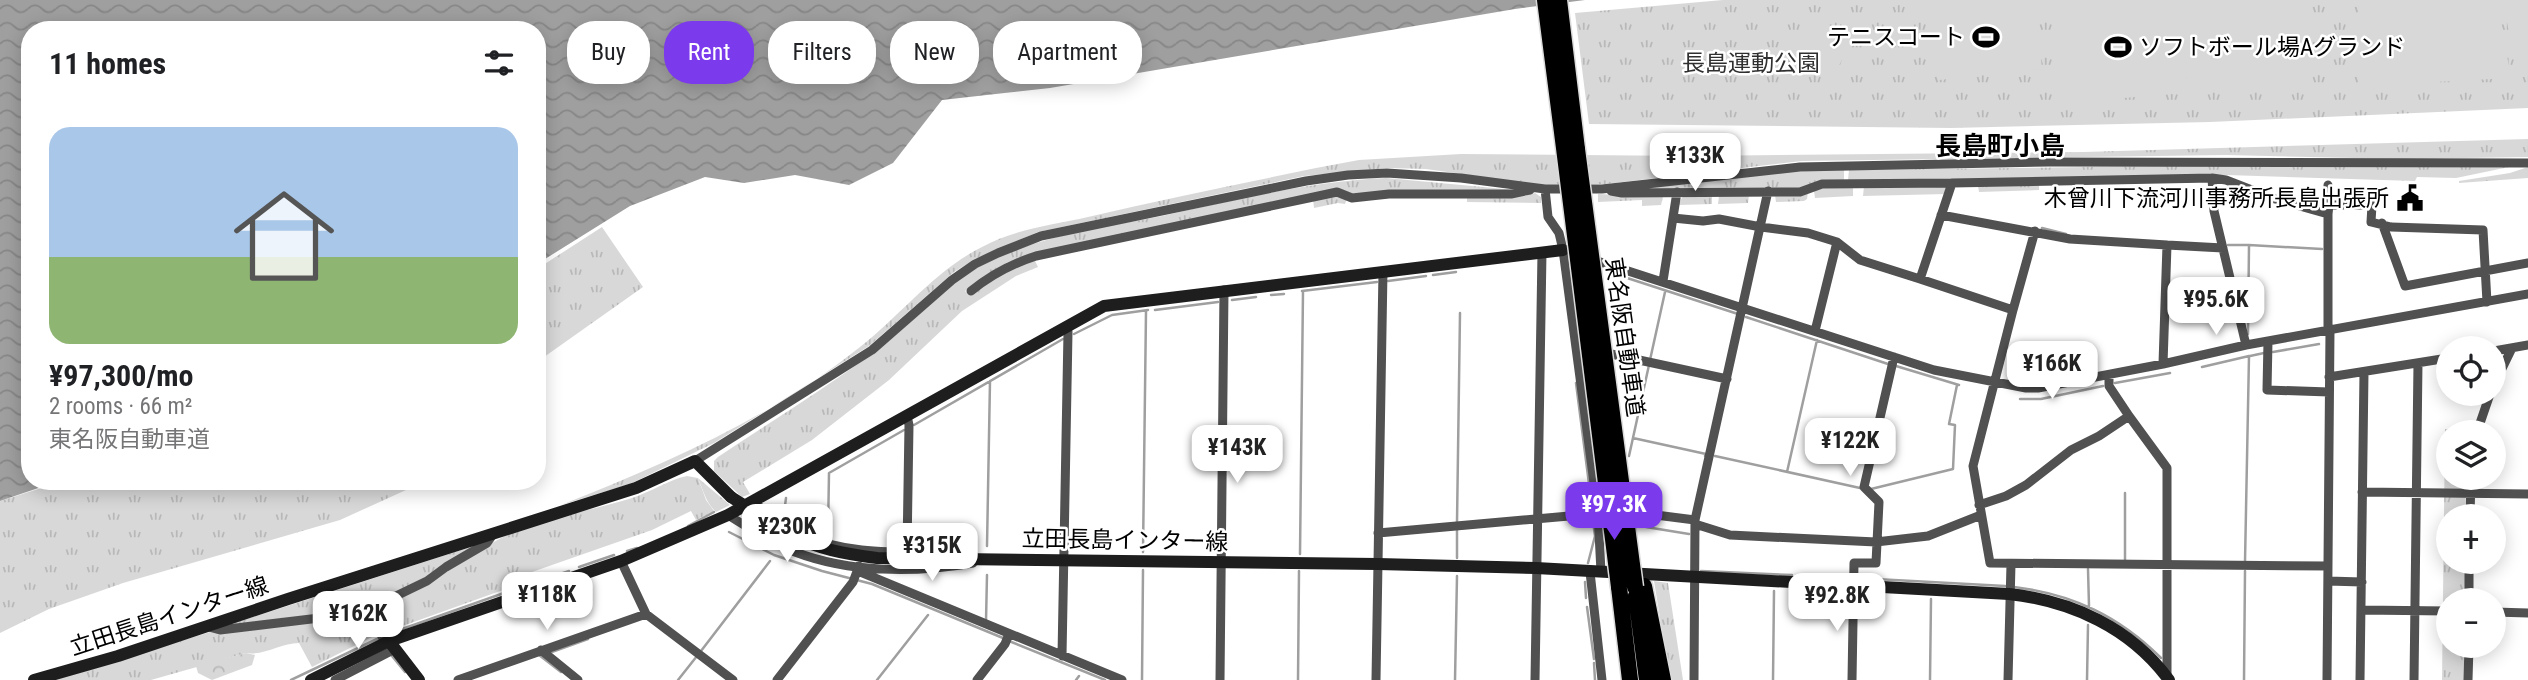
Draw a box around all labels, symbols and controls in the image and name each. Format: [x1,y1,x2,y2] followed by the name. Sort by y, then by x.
[567,21,650,84] chip: Buy
[664,21,754,84] chip: Rent
[768,21,876,84] chip: Filters
[890,21,979,84] chip: New
[993,21,1142,84] chip: Apartment
[1971,22,2001,52] sports icon: テニスコート
[1827,24,1965,51] place label: テニスコート
[2103,32,2133,62] sports icon: ソフトボール場Aグランド
[2139,34,2405,61] place label: ソフトボール場Aグランド
[480,44,518,82] icon: filters
[49,46,166,81] text: 11 homes
[1682,50,1820,77] park label: 長島運動公園
[1935,131,2065,161] district label: 長島町小島
[1646,134,1744,193] pin: ¥133K
[1666,142,1724,169] text: ¥133K
[221,173,347,299] icon: home
[2395,183,2425,213] public building icon: 木曾川下流河川事務所長島出張所
[2044,185,2389,212] place label: 木曾川下流河川事務所長島出張所
[1600,255,1649,419] street label: 東名阪自動車道
[2159,278,2273,337] pin: ¥95.6K
[2183,286,2249,313] text: ¥95.6K
[2436,336,2506,658] map controls
[2436,336,2506,406] button: locate
[2003,342,2101,401] pin: ¥166K
[2023,350,2081,377] text: ¥166K
[49,358,194,393] text: ¥97,300/mo
[49,393,192,420] text: 2 rooms · 66 m²
[1801,419,1899,478] pin: ¥122K
[2436,420,2506,490] button: layers
[49,426,210,453] text: 東名阪自動車道
[1188,426,1286,485] pin: ¥143K
[1821,427,1879,454] text: ¥122K
[1208,434,1266,461] text: ¥143K
[1557,482,1671,542] pin: ¥97.3K
[1581,491,1647,518] text: ¥97.3K
[738,504,836,564] pin: ¥230K
[2436,504,2506,574] button: +
[758,513,816,540] text: ¥230K
[883,524,981,583] pin: ¥315K
[1021,525,1229,556] street label: 立田長島インター線
[903,532,961,559] text: ¥315K
[67,572,272,661] street label: 立田長島インター線
[498,572,596,632] pin: ¥118K
[1780,574,1894,633] pin: ¥92.8K
[518,581,576,608] text: ¥118K
[1804,582,1870,609] text: ¥92.8K
[2436,588,2506,658] button: −
[309,592,407,651] pin: ¥162K
[329,600,387,627] text: ¥162K

